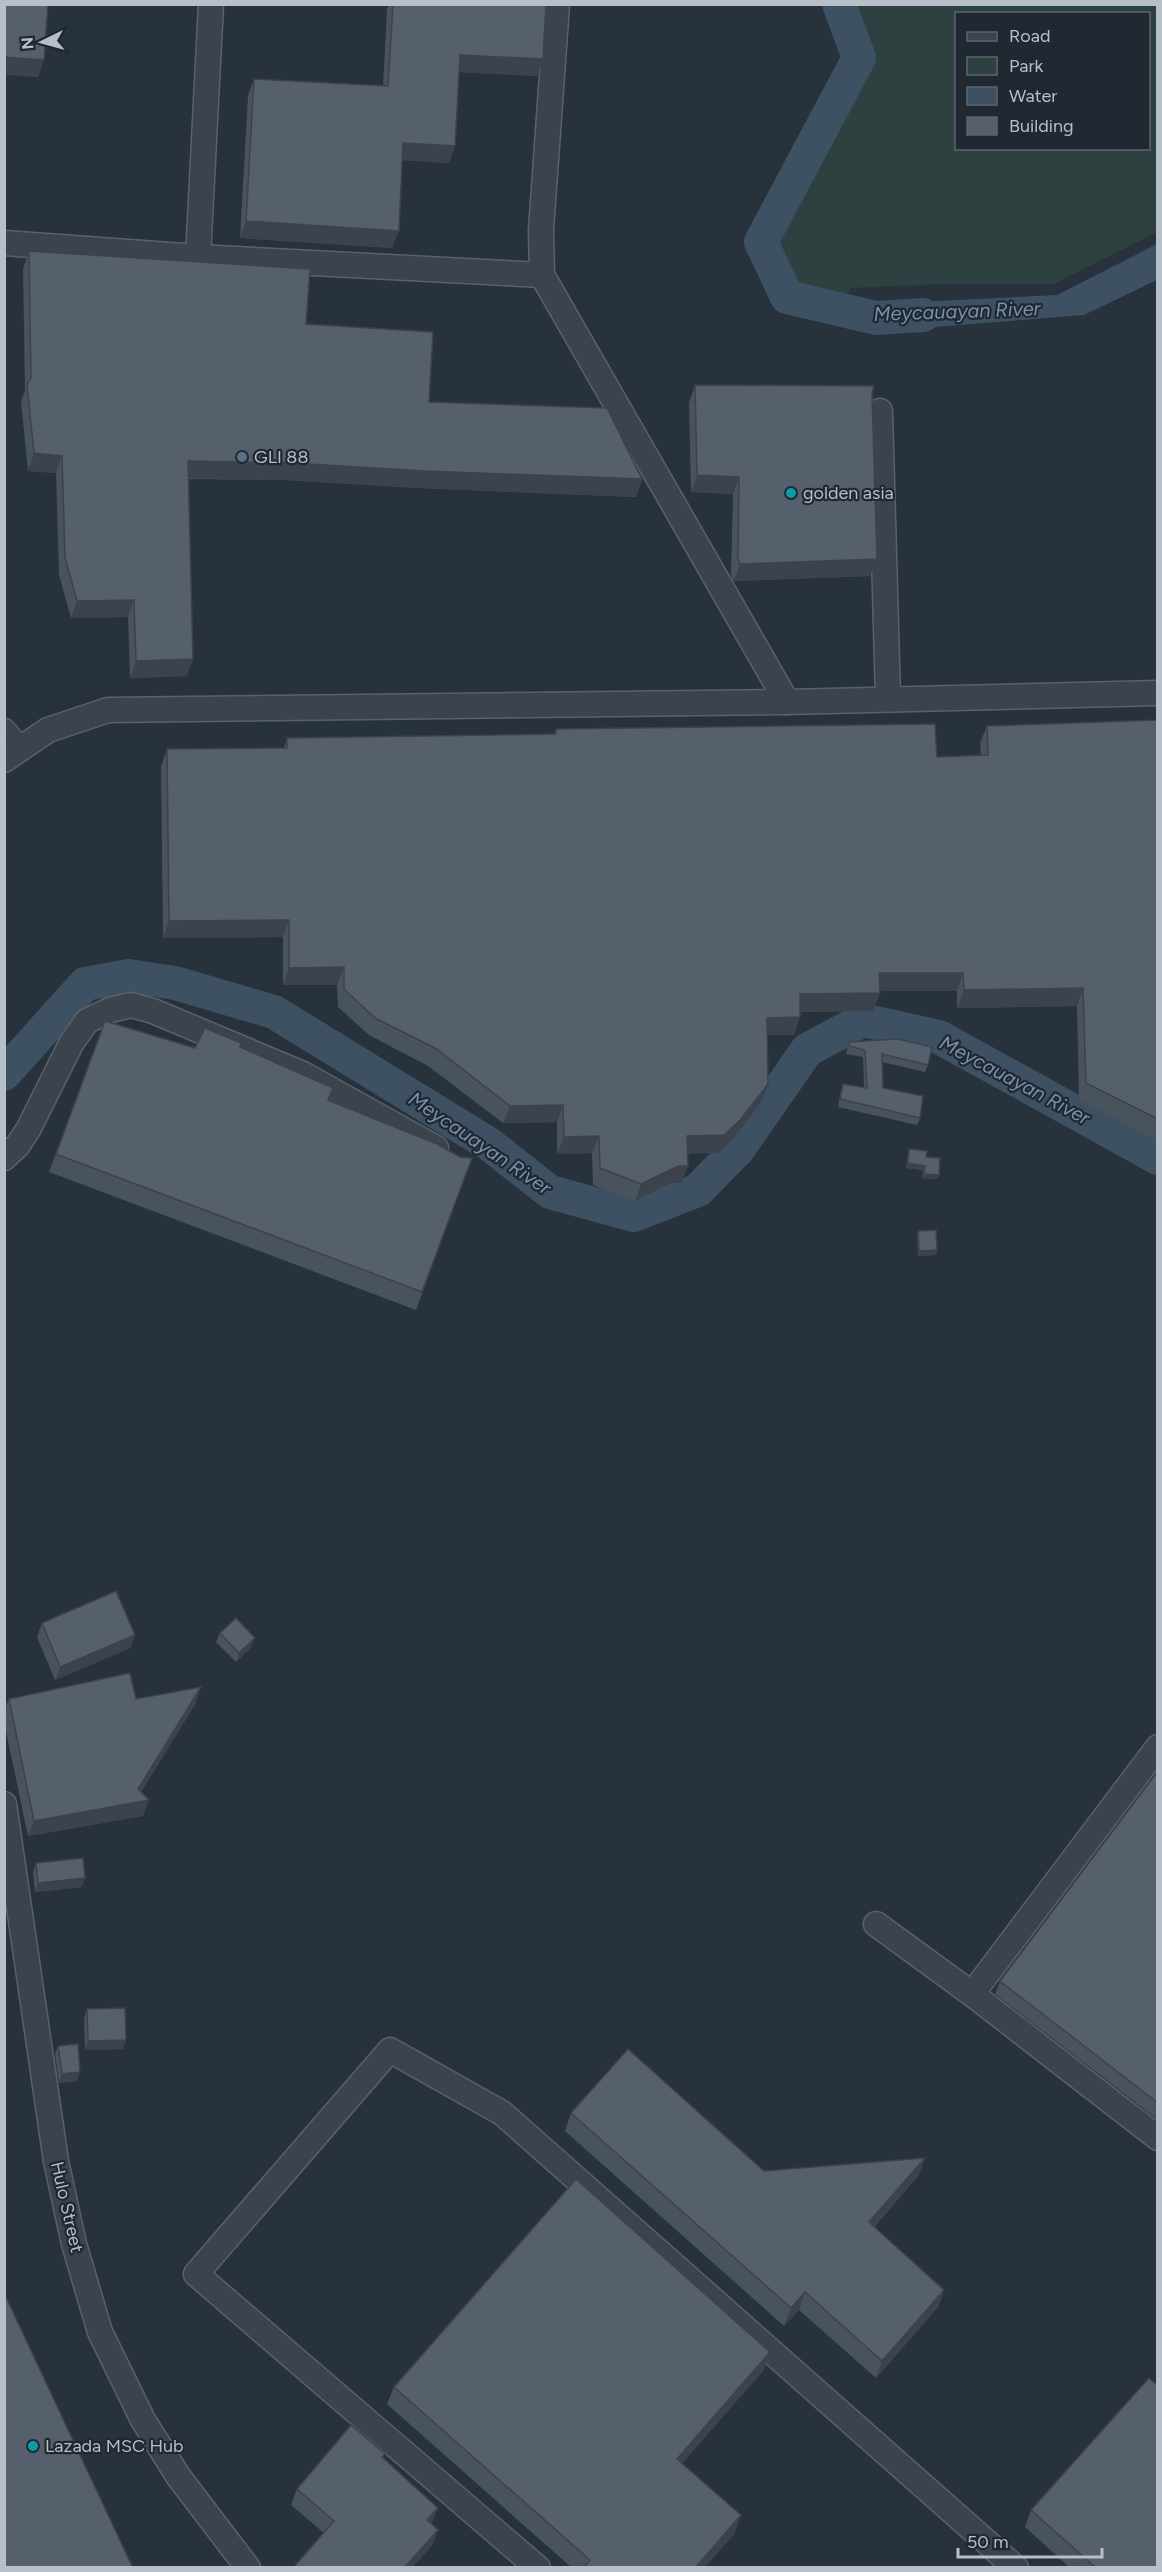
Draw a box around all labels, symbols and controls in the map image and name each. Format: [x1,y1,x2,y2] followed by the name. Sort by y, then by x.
[12,12,72,72] north arrow
[955,12,1150,150] legend
[1009,25,1050,47] text: Road
[18,36,38,50] text: N
[1009,55,1044,77] text: Park
[1009,85,1057,107] text: Water
[1009,115,1074,137] text: Building
[873,296,1042,326] water label: Meycauayan River
[254,446,308,468] place label: GLI 88
[235,450,249,464] marker: GLI 88
[803,482,894,504] place label: golden asia
[784,486,798,500] marker: golden asia
[936,1030,1095,1130] water label: Meycauayan River
[404,1086,557,1200] water label: Meycauayan River
[46,2159,88,2255] street label: Hulo Street
[45,2435,184,2457] place label: Lazada MSC Hub
[26,2439,40,2453] marker: Lazada MSC Hub
[958,2521,1102,2559] scale bar
[967,2531,1009,2553] text: 50 m

